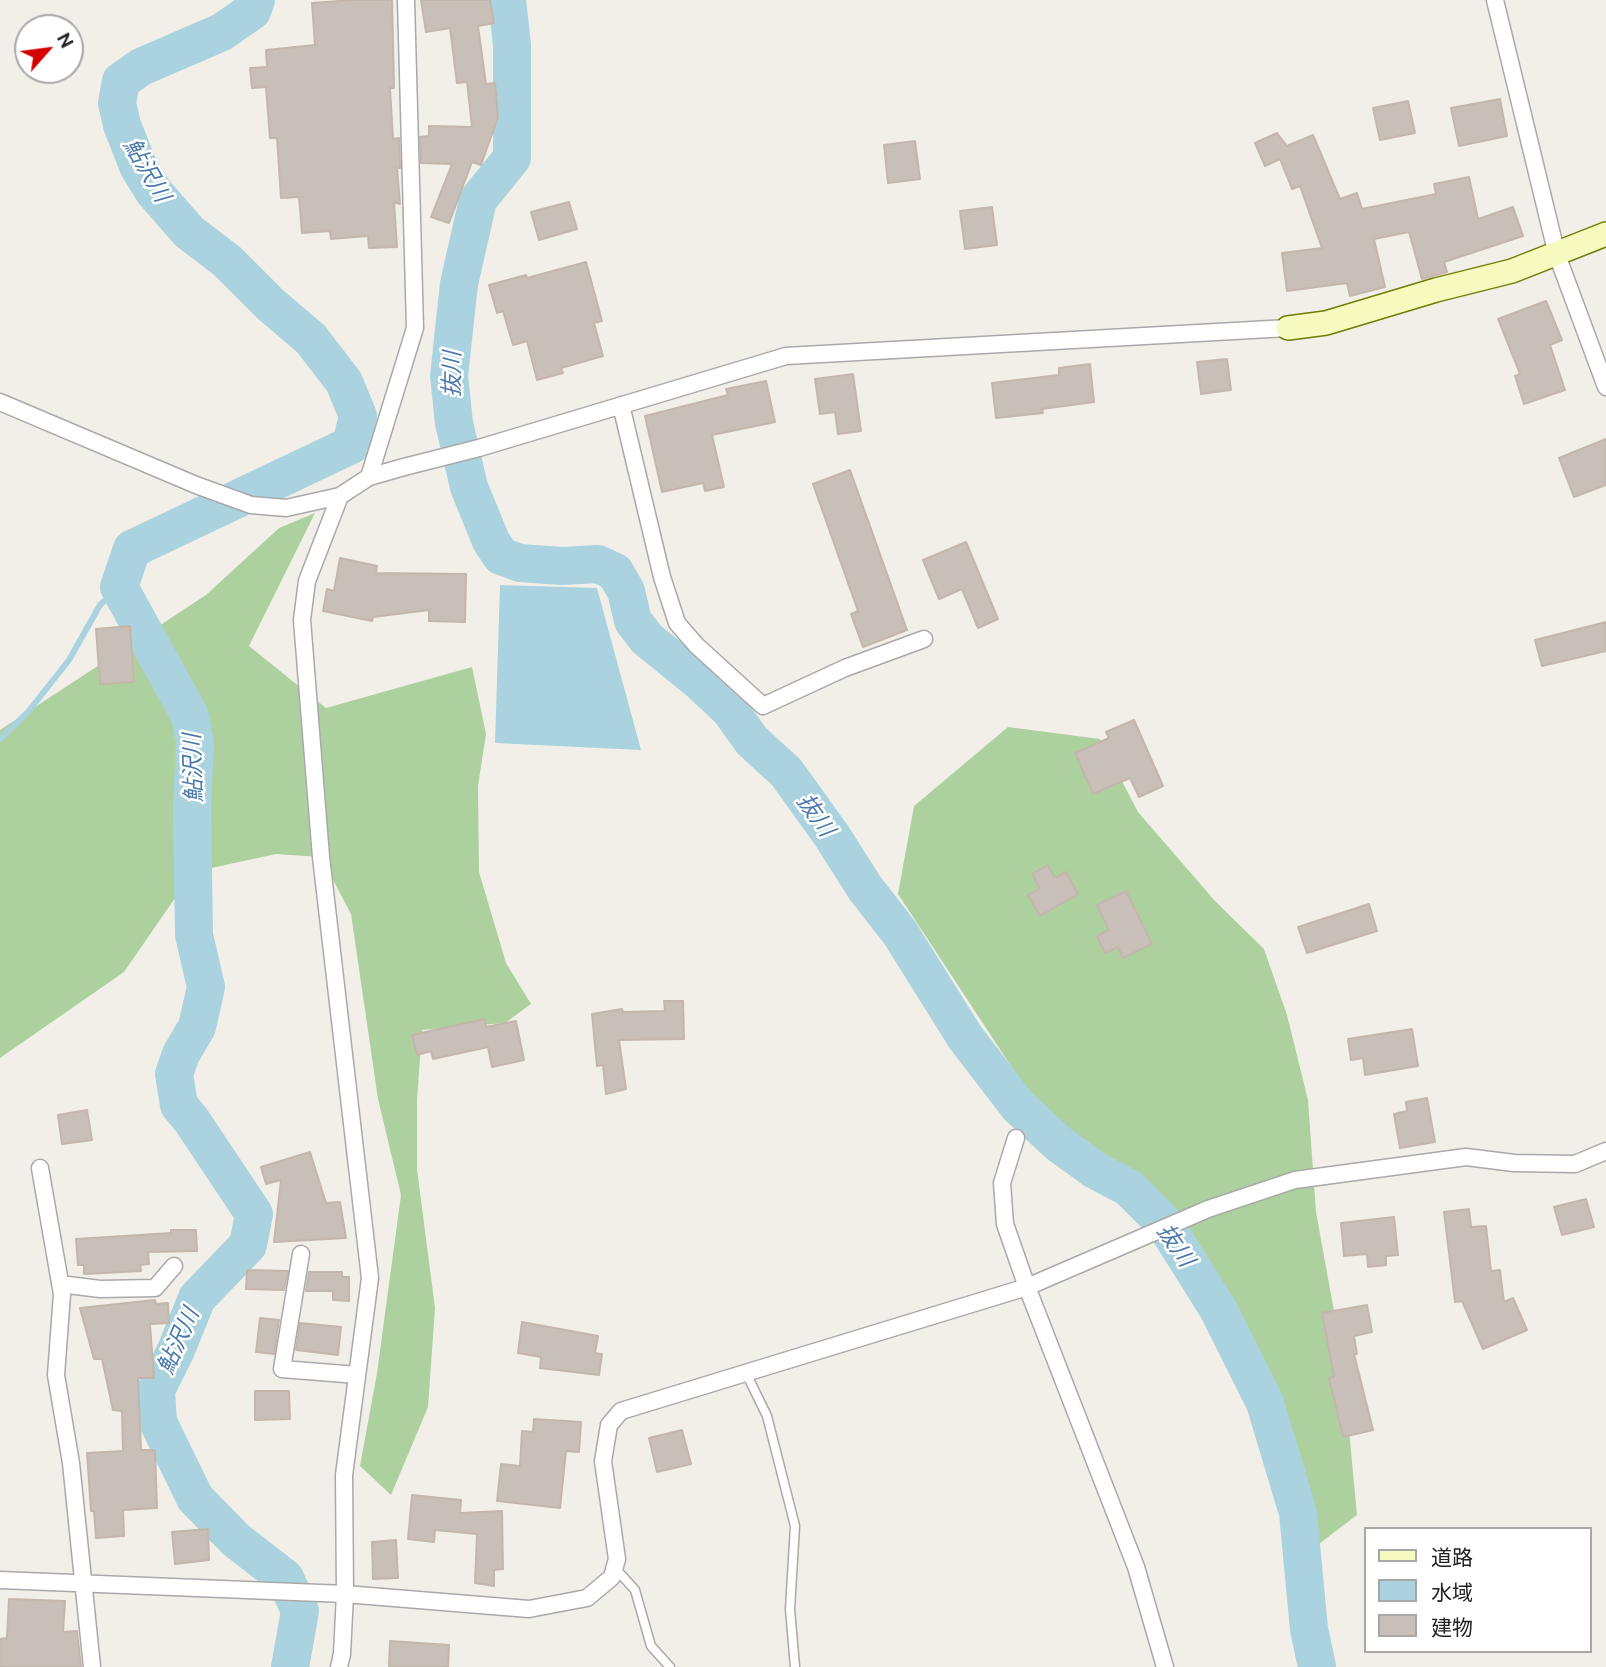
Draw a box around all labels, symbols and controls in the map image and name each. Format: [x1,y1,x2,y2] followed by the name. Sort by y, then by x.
[14,14,84,84] north arrow
[53,29,79,52] text: N
[118,133,176,207] water label: 鮎沢川
[438,351,466,397] water label: 抜川
[178,733,208,803] water label: 鮎沢川
[792,788,840,842] water label: 抜川
[1152,1218,1200,1272] water label: 抜川
[151,1304,205,1378] water label: 鮎沢川
[1364,1527,1592,1653] legend
[1431,1545,1473,1569] text: 道路
[1431,1580,1473,1604] text: 水域
[1431,1615,1473,1639] text: 建物

